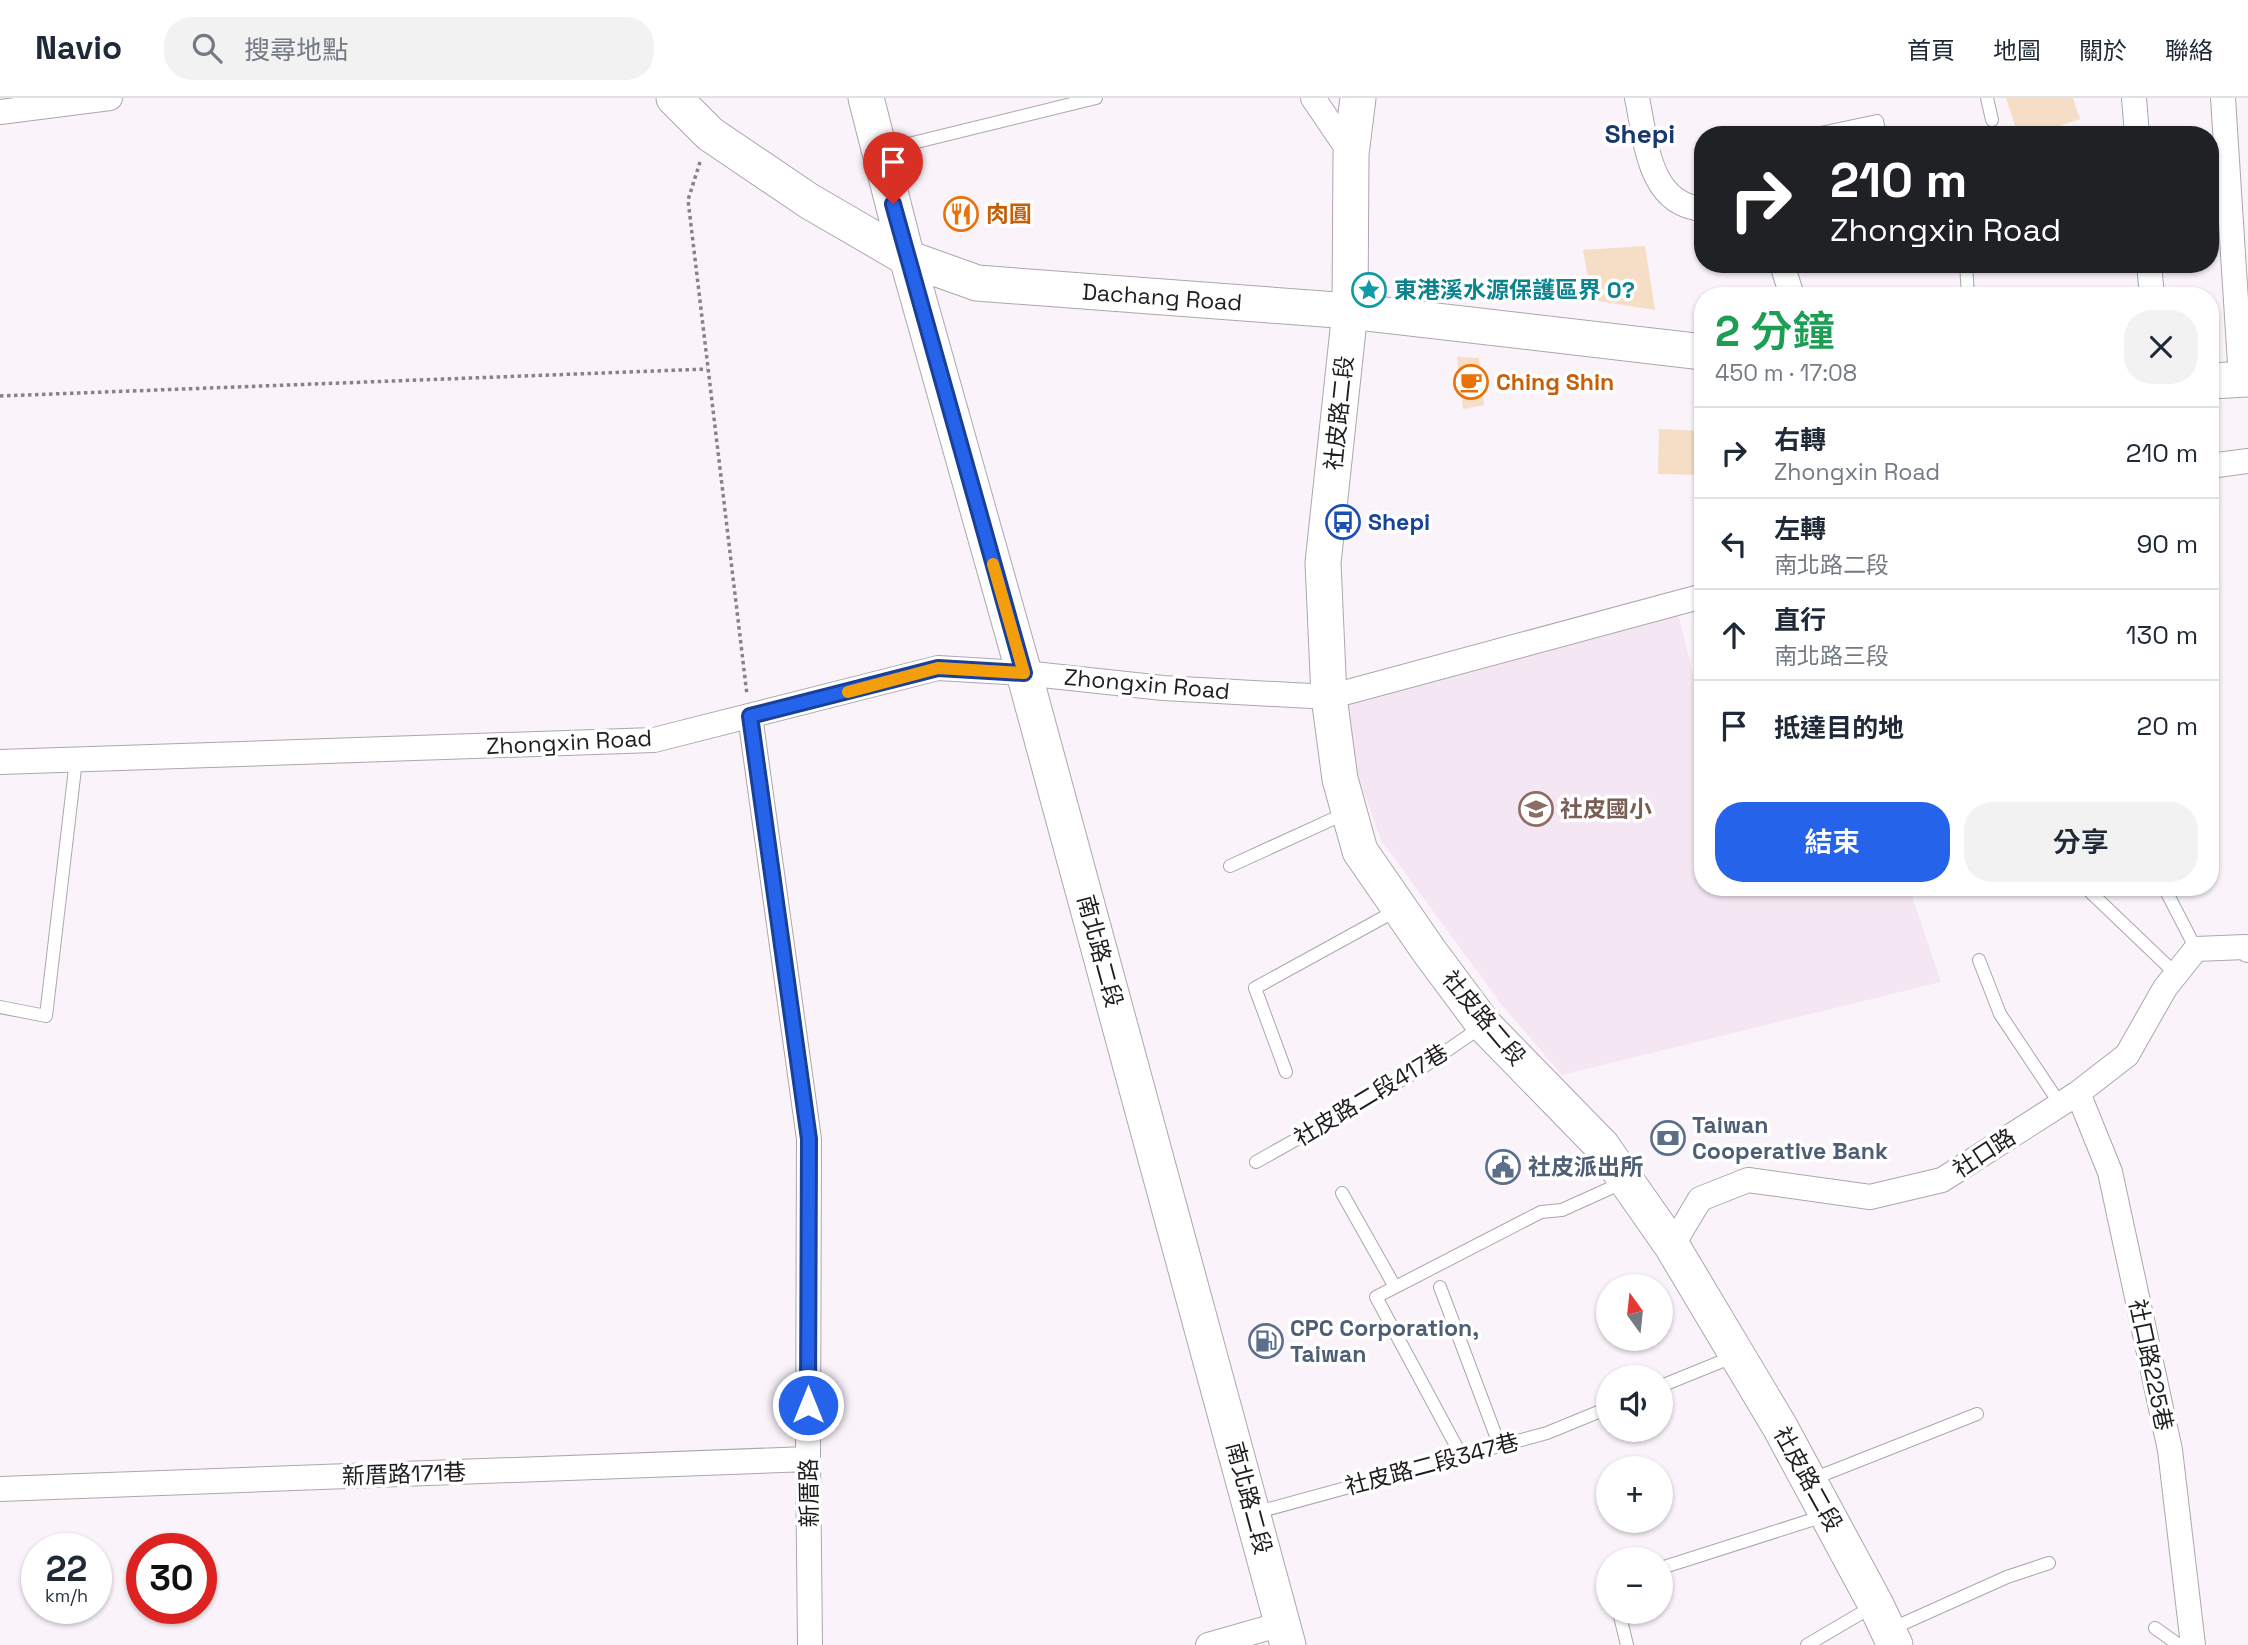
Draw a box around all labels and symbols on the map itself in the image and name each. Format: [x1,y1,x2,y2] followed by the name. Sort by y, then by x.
[1605,117,1675,151] district label: Shepi
[863,132,923,204] pin
[942,195,980,233] restaurant icon: 肉圓
[986,199,1032,229] place label: 肉圓
[1350,271,1388,309] place icon: 東港溪水源保護區界 0?
[1394,275,1635,305] place label: 東港溪水源保護區界 0?
[1081,276,1243,318] street label: Dachang Road
[1318,354,1360,472] street label: 社皮路二段
[1452,363,1490,401] cafe icon: Ching Shin
[1496,367,1614,397] place label: Ching Shin
[1324,503,1362,541] bus stop icon: Shepi
[1368,507,1430,537] place label: Shepi
[1063,662,1231,706] street label: Zhongxin Road
[485,723,653,761] street label: Zhongxin Road
[1517,790,1555,828] school or university icon: 社皮國小
[1560,794,1652,824] place label: 社皮國小
[1071,892,1129,1010] street label: 南北路二段
[1436,964,1532,1072] street label: 社皮路二段
[1289,1037,1453,1153] street label: 社皮路二段417巷
[1692,1110,1888,1166] place label: Taiwan Cooperative Bank
[1649,1119,1687,1157] bank icon: Taiwan Cooperative Bank
[1947,1122,2021,1184] street label: 社口路
[1484,1148,1522,1186] public building icon: 社皮派出所
[1528,1152,1643,1182] place label: 社皮派出所
[1596,1274,1673,1351] north arrow
[2122,1297,2180,1433] street label: 社口路225巷
[1290,1313,1479,1369] place label: CPC Corporation, Taiwan
[1247,1322,1285,1360] fuel station icon: CPC Corporation, Taiwan
[771,1368,845,1442] position arrow
[1767,1421,1849,1537] street label: 社皮路二段
[1342,1426,1522,1502] street label: 社皮路二段347巷
[1220,1439,1278,1557] street label: 南北路二段
[342,1457,466,1491] street label: 新厝路171巷
[793,1458,825,1528] street label: 新厝路
[126,1533,217,1624] speed limit sign: 30

